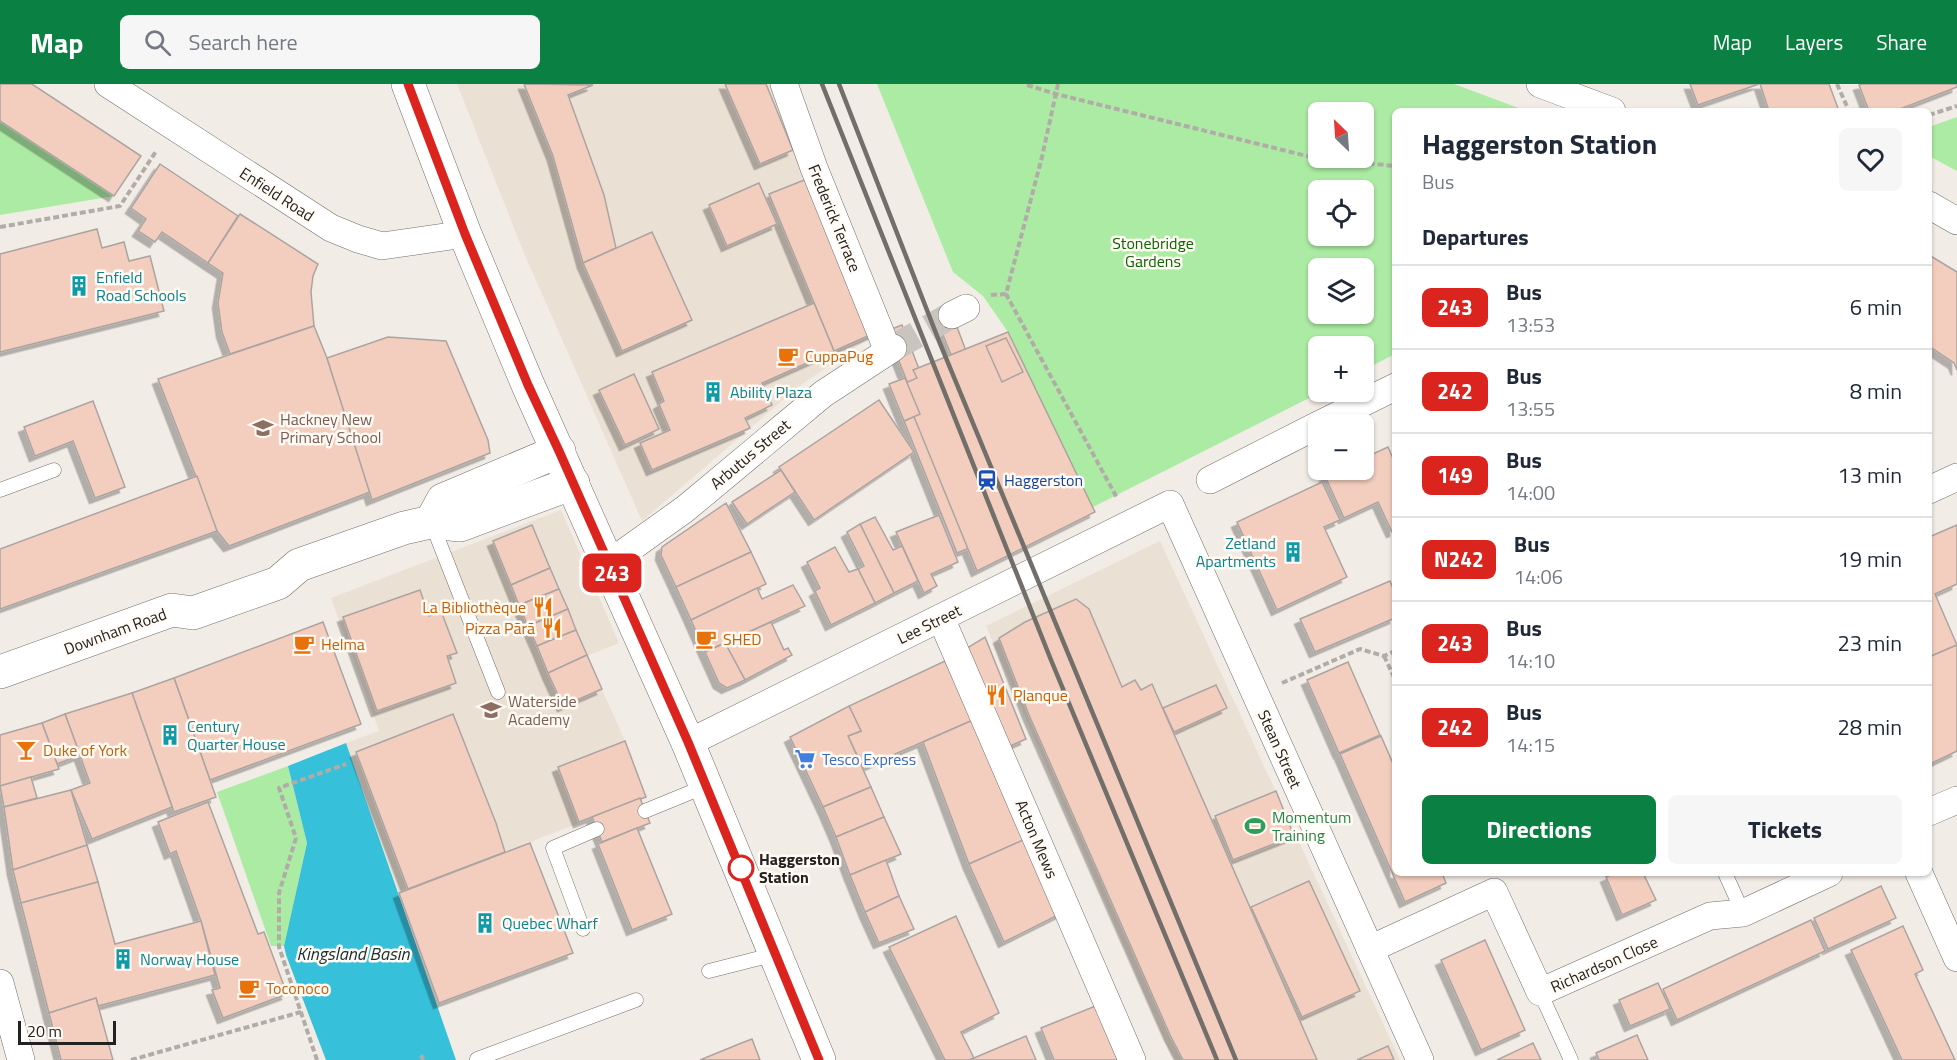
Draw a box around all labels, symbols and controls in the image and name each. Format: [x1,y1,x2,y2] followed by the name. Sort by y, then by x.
[120,15,540,69] search box
[30,21,84,64] text: Map
[189,25,298,59] text: Search here
[141,26,174,59] icon: search
[1713,26,1752,58] text: Map
[1785,26,1843,58] text: Layers
[1876,26,1927,58] text: Share
[1308,102,1374,168] north arrow
[1308,102,1374,480] map controls
[1422,122,1657,165] text: Haggerston Station
[1839,128,1902,191] button: heart
[802,160,868,276] street label: Frederick Terrace
[235,161,319,227] street label: Enfield Road
[1422,166,1454,197] text: Bus
[1308,180,1374,246] button: locate
[1422,220,1529,254] text: Departures
[1112,231,1194,273] park label: Stonebridge Gardens
[1308,258,1374,324] button: layers
[96,265,186,307] place label: Enfield Road Schools
[67,274,91,298] building icon: Enfield Road Schools
[1506,275,1542,309] text: Bus
[1850,290,1902,324] text: 6 min
[1437,291,1473,323] text: 243
[1506,309,1555,340] text: 13:53
[1308,336,1374,402] button: +
[776,344,800,368] cafe icon: CuppaPug
[805,344,873,368] place label: CuppaPug
[1506,359,1542,393] text: Bus
[1850,374,1902,408] text: 8 min
[1437,375,1473,407] text: 242
[701,380,725,404] building icon: Ability Plaza
[730,380,812,404] place label: Ability Plaza
[1506,393,1555,424] text: 13:55
[280,407,382,449] place label: Hackney New Primary School
[705,413,796,495] street label: Arbutus Street
[1308,414,1374,480] button: −
[251,416,275,440] school or university icon: Hackney New Primary School
[1506,443,1542,477] text: Bus
[1837,458,1902,492] text: 13 min
[1437,459,1473,491] text: 149
[975,468,999,492] station icon: Haggerston
[1004,468,1083,492] place label: Haggerston
[1506,477,1555,508] text: 14:00
[1514,527,1550,561] text: Bus
[1196,531,1276,573] place label: Zetland Apartments
[1281,540,1305,564] building icon: Zetland Apartments
[1837,542,1902,576] text: 19 min
[1434,543,1484,575] text: N242
[578,554,646,592] line badge: 243
[594,557,630,589] text: 243
[1514,561,1563,592] text: 14:06
[422,595,526,619] place label: La Bibliothèque
[531,595,555,619] restaurant icon: La Bibliothèque
[893,598,965,650] street label: Lee Street
[60,601,170,661] street label: Downham Road
[1506,611,1542,645] text: Bus
[465,616,535,640] place label: Pizza Pārā
[540,616,564,640] restaurant icon: Pizza Pārā
[1837,626,1902,660] text: 23 min
[694,627,718,651] cafe icon: SHED
[723,627,762,651] place label: SHED
[1437,627,1473,659] text: 243
[292,632,316,656] cafe icon: Helma
[321,632,365,656] place label: Helma
[1506,645,1555,676] text: 14:10
[984,683,1008,707] restaurant icon: Planque
[1013,683,1068,707] place label: Planque
[508,689,577,731] place label: Waterside Academy
[1506,695,1542,729] text: Bus
[479,698,503,722] school or university icon: Waterside Academy
[1252,706,1308,792] street label: Stean Street
[1837,710,1902,744] text: 28 min
[1437,711,1473,743] text: 242
[187,714,286,756] place label: Century Quarter House
[158,723,182,747] building icon: Century Quarter House
[1506,729,1555,760] text: 14:15
[14,738,38,762] bar icon: Duke of York
[43,738,128,762] place label: Duke of York
[793,747,817,771] supermarket icon: Tesco Express
[822,747,916,771] place label: Tesco Express
[1422,795,1656,864] button: Directions
[1668,795,1902,864] button: Tickets
[1010,796,1064,882] street label: Acton Mews
[1272,805,1351,847] place label: Momentum Training
[1243,814,1267,838] sports icon: Momentum Training
[759,847,840,889] place label: Haggerston Station
[728,855,754,881] marker: Haggerston Station
[473,911,497,935] building icon: Quebec Wharf
[502,911,598,935] place label: Quebec Wharf
[1547,930,1661,998] street label: Richardson Close
[297,940,410,967] water label: Kingsland Basin
[111,947,135,971] building icon: Norway House
[140,947,239,971] place label: Norway House
[237,976,261,1000] cafe icon: Toconoco
[266,976,329,1000] place label: Toconoco
[18,1018,116,1046] scale bar
[27,1019,62,1043] text: 20 m

